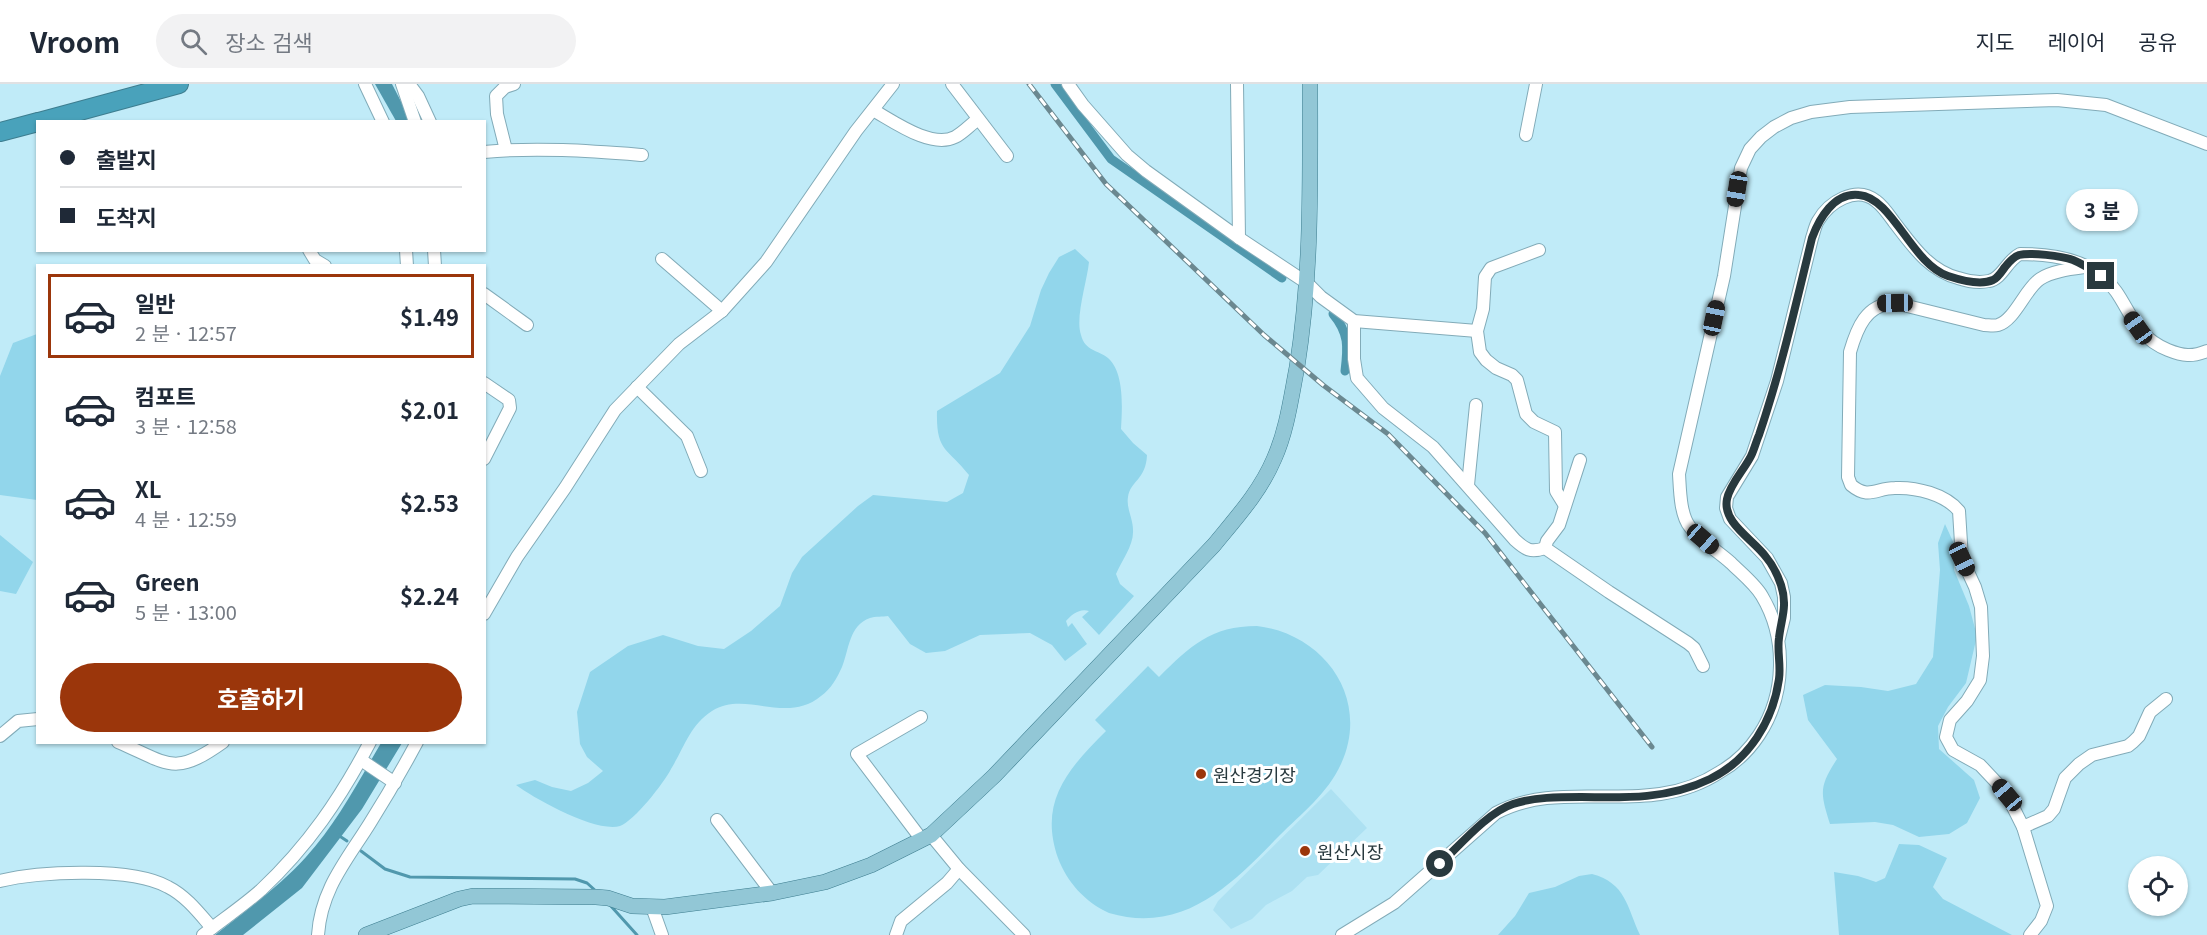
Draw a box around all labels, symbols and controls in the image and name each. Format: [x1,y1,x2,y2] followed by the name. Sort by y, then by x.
[156,14,576,68] search box
[30,21,120,61] text: Vroom
[177,25,210,58] icon: search
[225,25,312,57] text: 장소 검색
[1976,26,2014,56] text: 지도
[2047,26,2105,56] text: 레이어
[2138,26,2177,56] text: 공유
[96,142,157,174] text: 출발지
[1725,170,1749,208] car
[2065,189,2137,231] callout: 3 분
[2084,195,2120,224] text: 3 분
[96,200,157,232] text: 도착지
[2087,262,2114,289] route end
[135,286,175,318] text: 일반
[63,289,117,343] icon: car
[1877,294,1913,312] car
[1701,299,1727,337] car
[400,300,459,332] text: $1.49
[2120,308,2156,348] car
[135,318,237,347] text: 2 분 · 12:57
[135,379,196,411] text: 컴포트
[63,382,117,436] icon: car
[400,393,459,425] text: $2.01
[135,411,237,440] text: 3 분 · 12:58
[135,472,162,504] text: XL
[63,475,117,529] icon: car
[400,486,459,518] text: $2.53
[135,504,237,533] text: 4 분 · 12:59
[1684,520,1722,558] car
[1946,539,1978,579] car
[135,565,200,597] text: Green
[63,568,117,622] icon: car
[400,579,459,611] text: $2.24
[135,597,237,626] text: 5 분 · 13:00
[60,663,462,732] button: 호출하기
[1213,761,1296,787] place label: 원산경기장
[1194,767,1208,781] marker: 원산경기장
[1989,775,2025,815] car
[1317,838,1383,864] place label: 원산시장
[1298,844,1312,858] marker: 원산시장
[1426,850,1453,877] route start
[2128,856,2188,916] map controls
[2128,856,2188,916] button: locate

